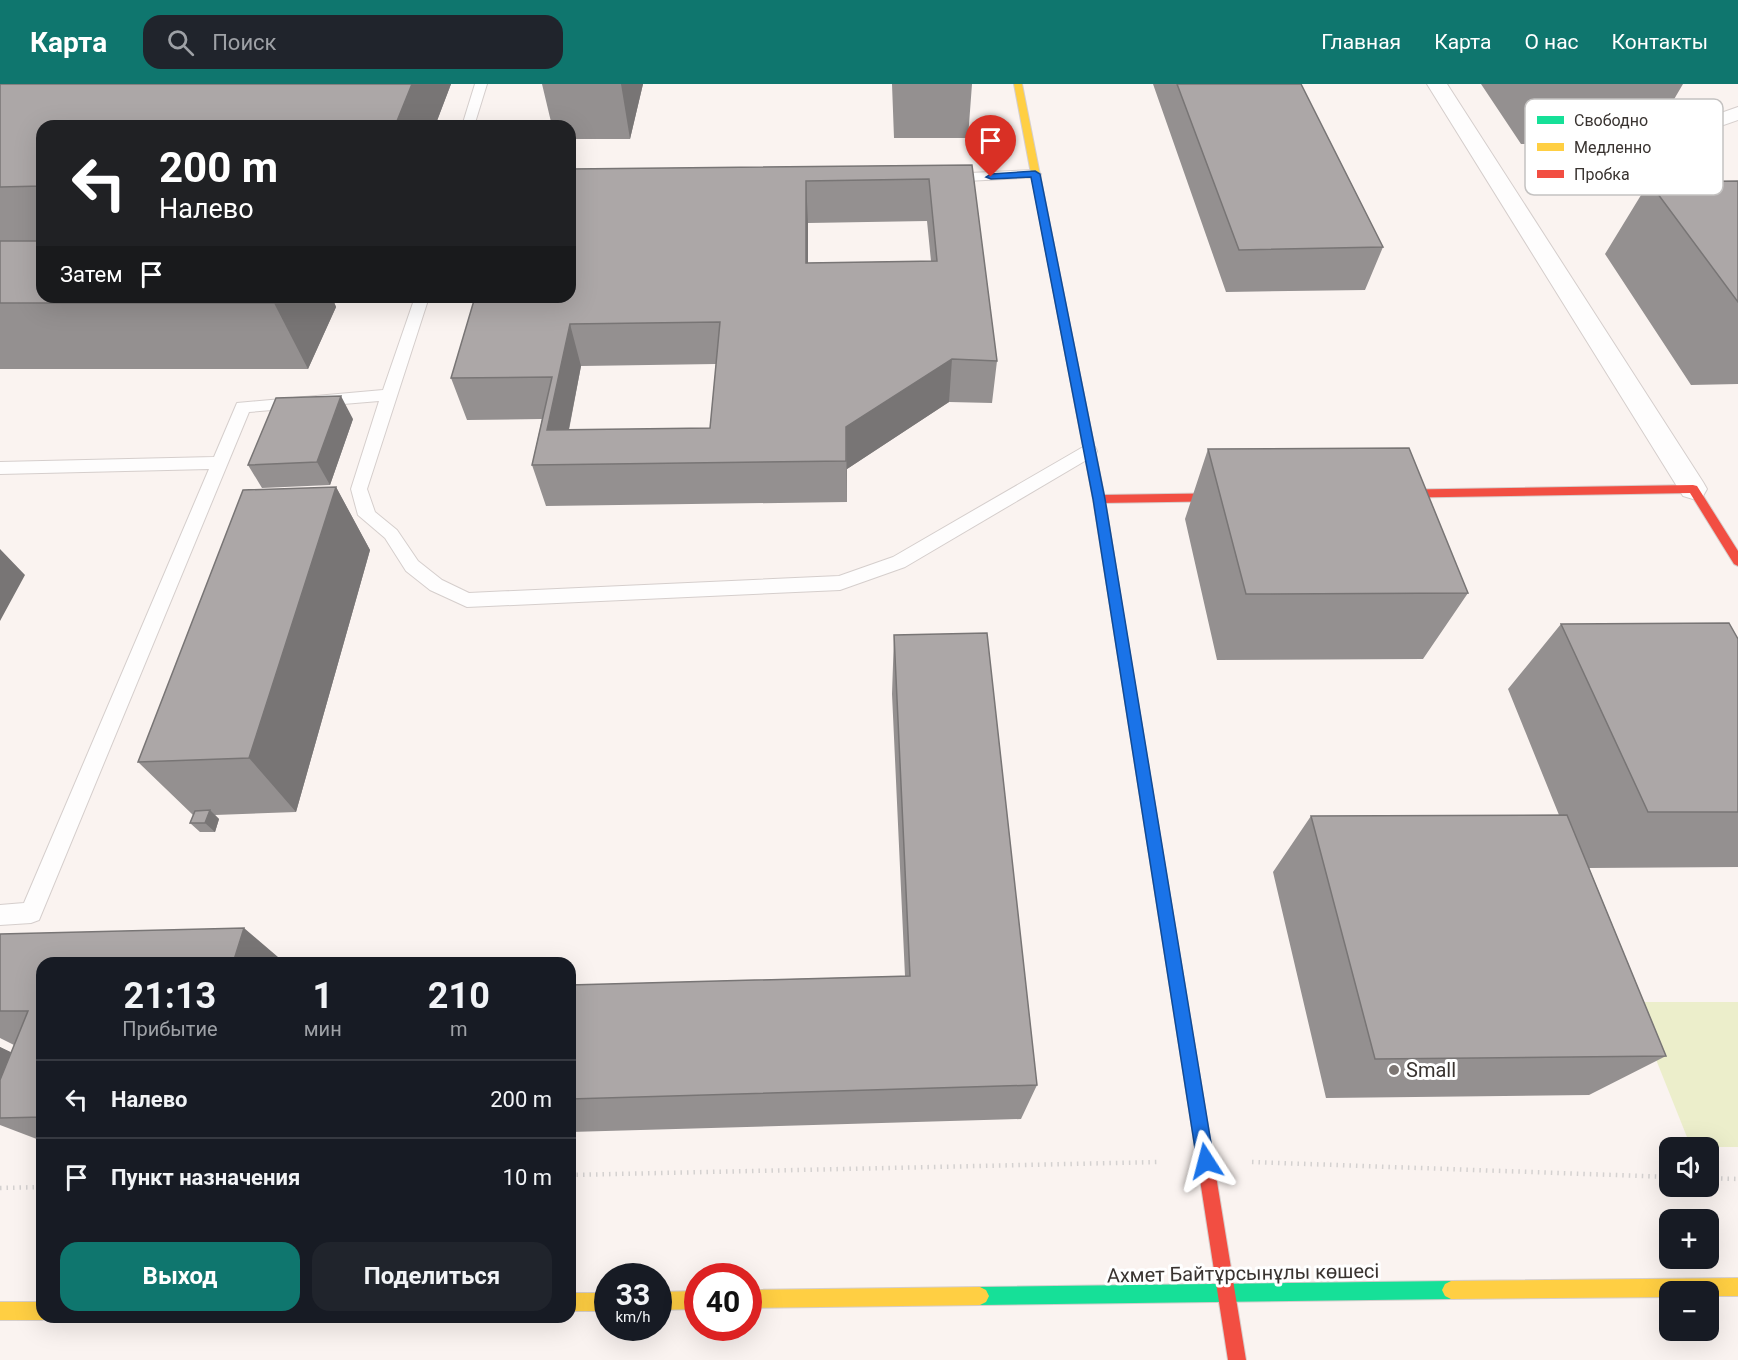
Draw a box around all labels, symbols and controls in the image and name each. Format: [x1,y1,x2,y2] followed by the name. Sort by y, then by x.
[143,15,563,69] search box
[30,26,107,59] text: Карта
[164,26,197,59] icon: search
[212,30,277,55] text: Поиск
[1321,30,1401,54] text: Главная
[1434,30,1491,54] text: Карта
[1524,30,1579,54] text: О нас
[1612,30,1708,54] text: Контакты
[1525,99,1723,195] legend
[1574,111,1648,130] text: Свободно
[965,115,1016,177] pin
[974,124,1007,157] icon: arrive
[1574,138,1651,157] text: Медленно
[159,143,278,192] text: 200 m
[60,144,138,222] icon: left
[1574,165,1630,184] text: Пробка
[159,193,254,225] text: Налево
[135,258,168,291] icon: arrive
[60,262,123,287] text: Затем
[123,975,216,1017] text: 21:13
[312,975,333,1017] text: 1
[428,975,490,1017] text: 210
[122,1017,218,1041] text: Прибытие
[304,1017,342,1041] text: мин
[450,1017,468,1041] text: m
[1406,1058,1456,1082] place label: Small
[1387,1063,1401,1077] marker: Small
[60,1083,93,1116] icon: left
[111,1087,188,1112] text: Налево
[490,1087,552,1112] text: 200 m
[1174,1129,1238,1193] position arrow
[1659,1137,1719,1341] map controls
[1659,1137,1719,1197] button: sound
[60,1161,93,1194] icon: arrive
[111,1165,300,1190] text: Пункт назначения
[503,1165,552,1190] text: 10 m
[1659,1209,1719,1269] button: +
[60,1242,300,1311] button: Выход
[312,1242,552,1311] button: Поделиться
[1107,1259,1379,1287] street label: Ахмет Байтұрсынұлы көшесі
[684,1263,762,1341] speed limit sign: 40
[616,1277,650,1312] text: 33
[1659,1281,1719,1341] button: −
[615,1308,651,1326] text: km/h

